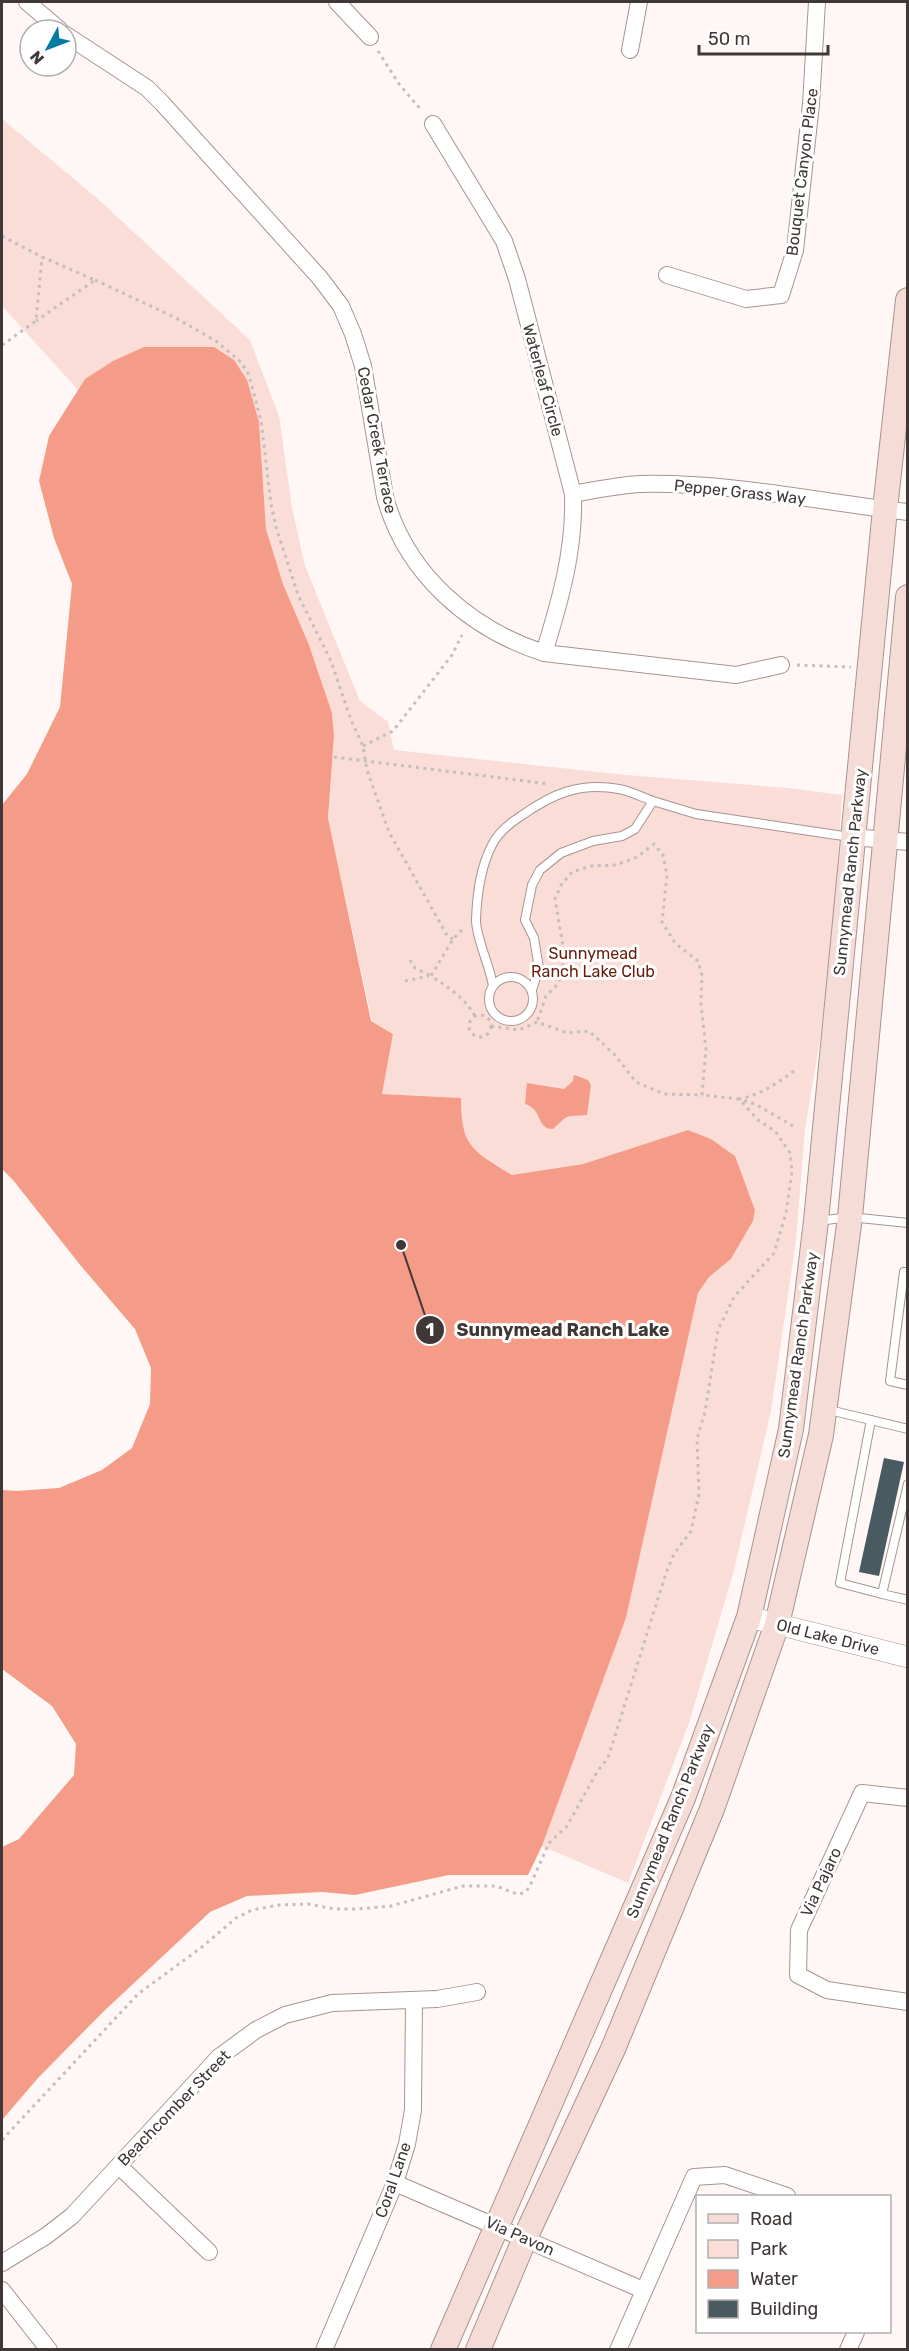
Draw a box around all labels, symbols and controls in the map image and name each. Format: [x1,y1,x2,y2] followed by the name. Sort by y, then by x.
[18,18,78,78] north arrow
[699,18,828,56] scale bar
[708,28,751,50] text: 50 m
[26,47,48,68] text: N
[782,87,822,257] street label: Bouquet Canyon Place
[519,322,567,439] street label: Waterleaf Circle
[353,365,401,515] street label: Cedar Creek Terrace
[673,476,807,508] street label: Pepper Grass Way
[830,767,870,976] street label: Sunnymead Ranch Parkway
[531,944,655,981] park label: Sunnymead Ranch Lake Club
[774,1251,822,1459] street label: Sunnymead Ranch Parkway
[415,1312,681,1348] callout: Sunnymead Ranch Lake
[426,1319,434,1341] text: 1
[457,1319,670,1341] text: Sunnymead Ranch Lake
[775,1615,881,1659] street label: Old Lake Drive
[622,1721,718,1921] street label: Sunnymead Ranch Parkway
[797,1844,845,1920] street label: Via Pajaro
[114,2046,234,2170] street label: Beachcomber Street
[371,2140,415,2220] street label: Coral Lane
[696,2195,891,2333] legend
[750,2208,793,2230] text: Road
[483,2212,557,2260] street label: Via Pavon
[750,2238,788,2260] text: Park
[750,2268,798,2290] text: Water
[750,2298,818,2320] text: Building

